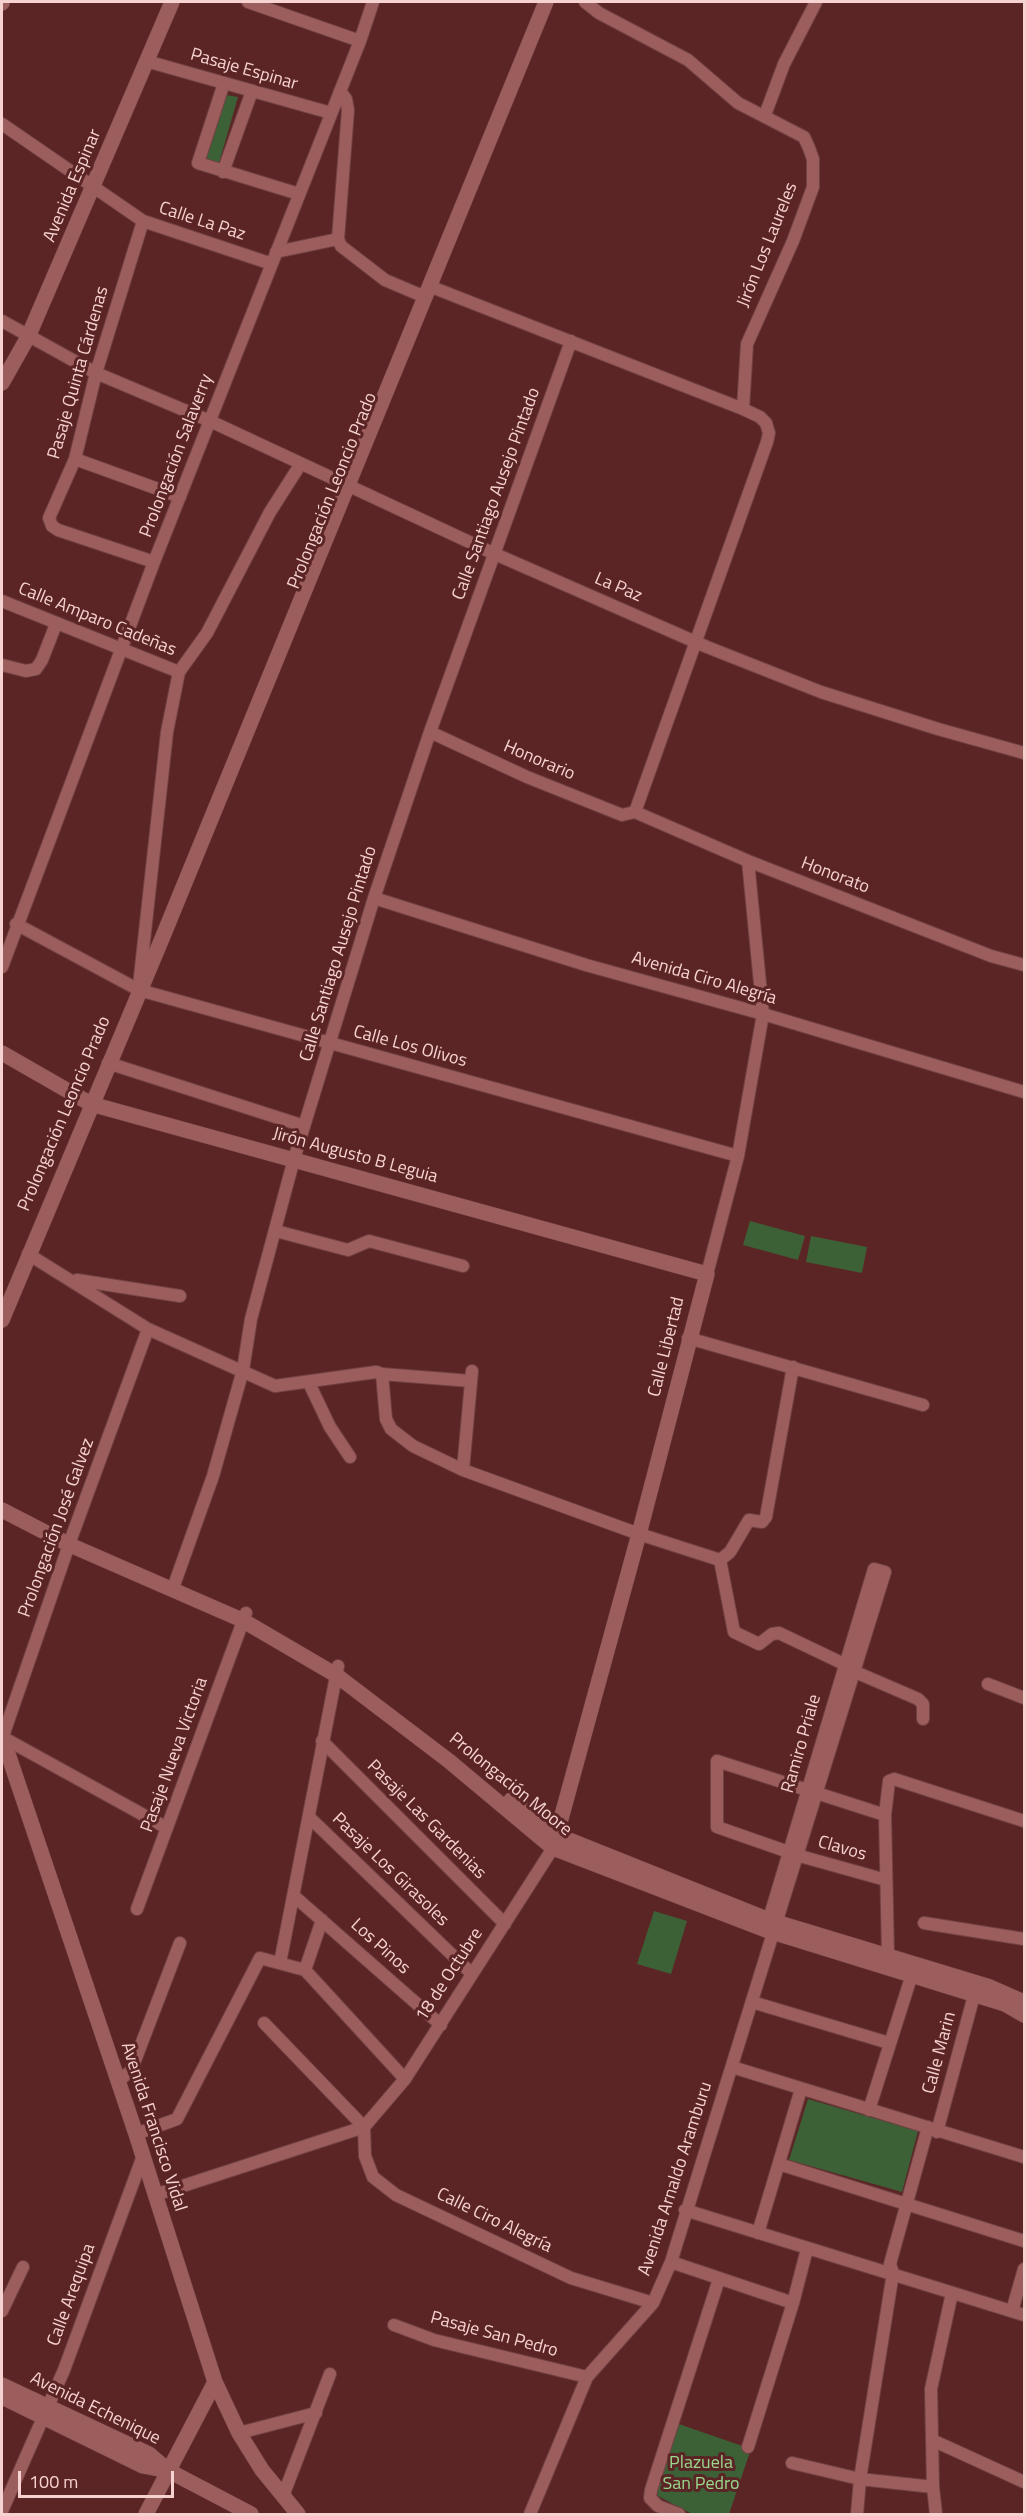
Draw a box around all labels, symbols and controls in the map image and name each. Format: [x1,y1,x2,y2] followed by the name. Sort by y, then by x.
[188,44,300,96] street label: Pasaje Espinar
[39,126,107,246] street label: Avenida Espinar
[733,179,803,311] street label: Jirón Los Laureles
[156,198,248,246] street label: Calle La Paz
[44,284,114,462] street label: Pasaje Quinta Cárdenas
[136,371,218,541] street label: Prolongación Salaverry
[448,385,546,603] street label: Calle Santiago Ausejo Pintado
[284,390,382,592] street label: Prolongación Leoncio Prado
[591,568,645,608] street label: La Paz
[15,578,179,662] street label: Calle Amparo Cadeñas
[500,736,578,786] street label: Honorario
[296,844,382,1064] street label: Calle Santiago Ausejo Pintado
[798,853,872,899] street label: Honorato
[629,948,779,1010] street label: Avenida Ciro Alegría
[14,1013,116,1215] street label: Prolongación Leoncio Prado
[351,1021,469,1073] street label: Calle Los Olivos
[270,1124,440,1188] street label: Jirón Augusto B Leguia
[644,1295,690,1399] street label: Calle Libertad
[15,1436,99,1620] street label: Prolongación José Galvez
[137,1675,213,1835] street label: Pasaje Nueva Victoria
[778,1692,826,1796] street label: Ramiro Priale
[444,1729,576,1841] street label: Prolongación Moore
[362,1756,490,1884] street label: Pasaje Las Gardenias
[327,1809,453,1931] street label: Pasaje Los Girasoles
[815,1832,869,1866] street label: Clavos
[346,1915,414,1979] street label: Los Pinos
[412,1924,488,2026] street label: 18 de Octubre
[919,2010,961,2096] street label: Calle Marin
[115,2040,191,2214] street label: Avenida Francisco Vidal
[634,2079,718,2279] street label: Avenida Arnaldo Aramburu
[433,2184,555,2258] street label: Calle Ciro Alegría
[43,2241,101,2349] street label: Calle Arequipa
[428,2308,560,2362] street label: Pasaje San Pedro
[26,2368,164,2450] street label: Avenida Echenique
[662,2453,740,2496] park label: Plazuela San Pedro
[21,2459,177,2497] scale bar
[29,2468,78,2495] text: 100 m

